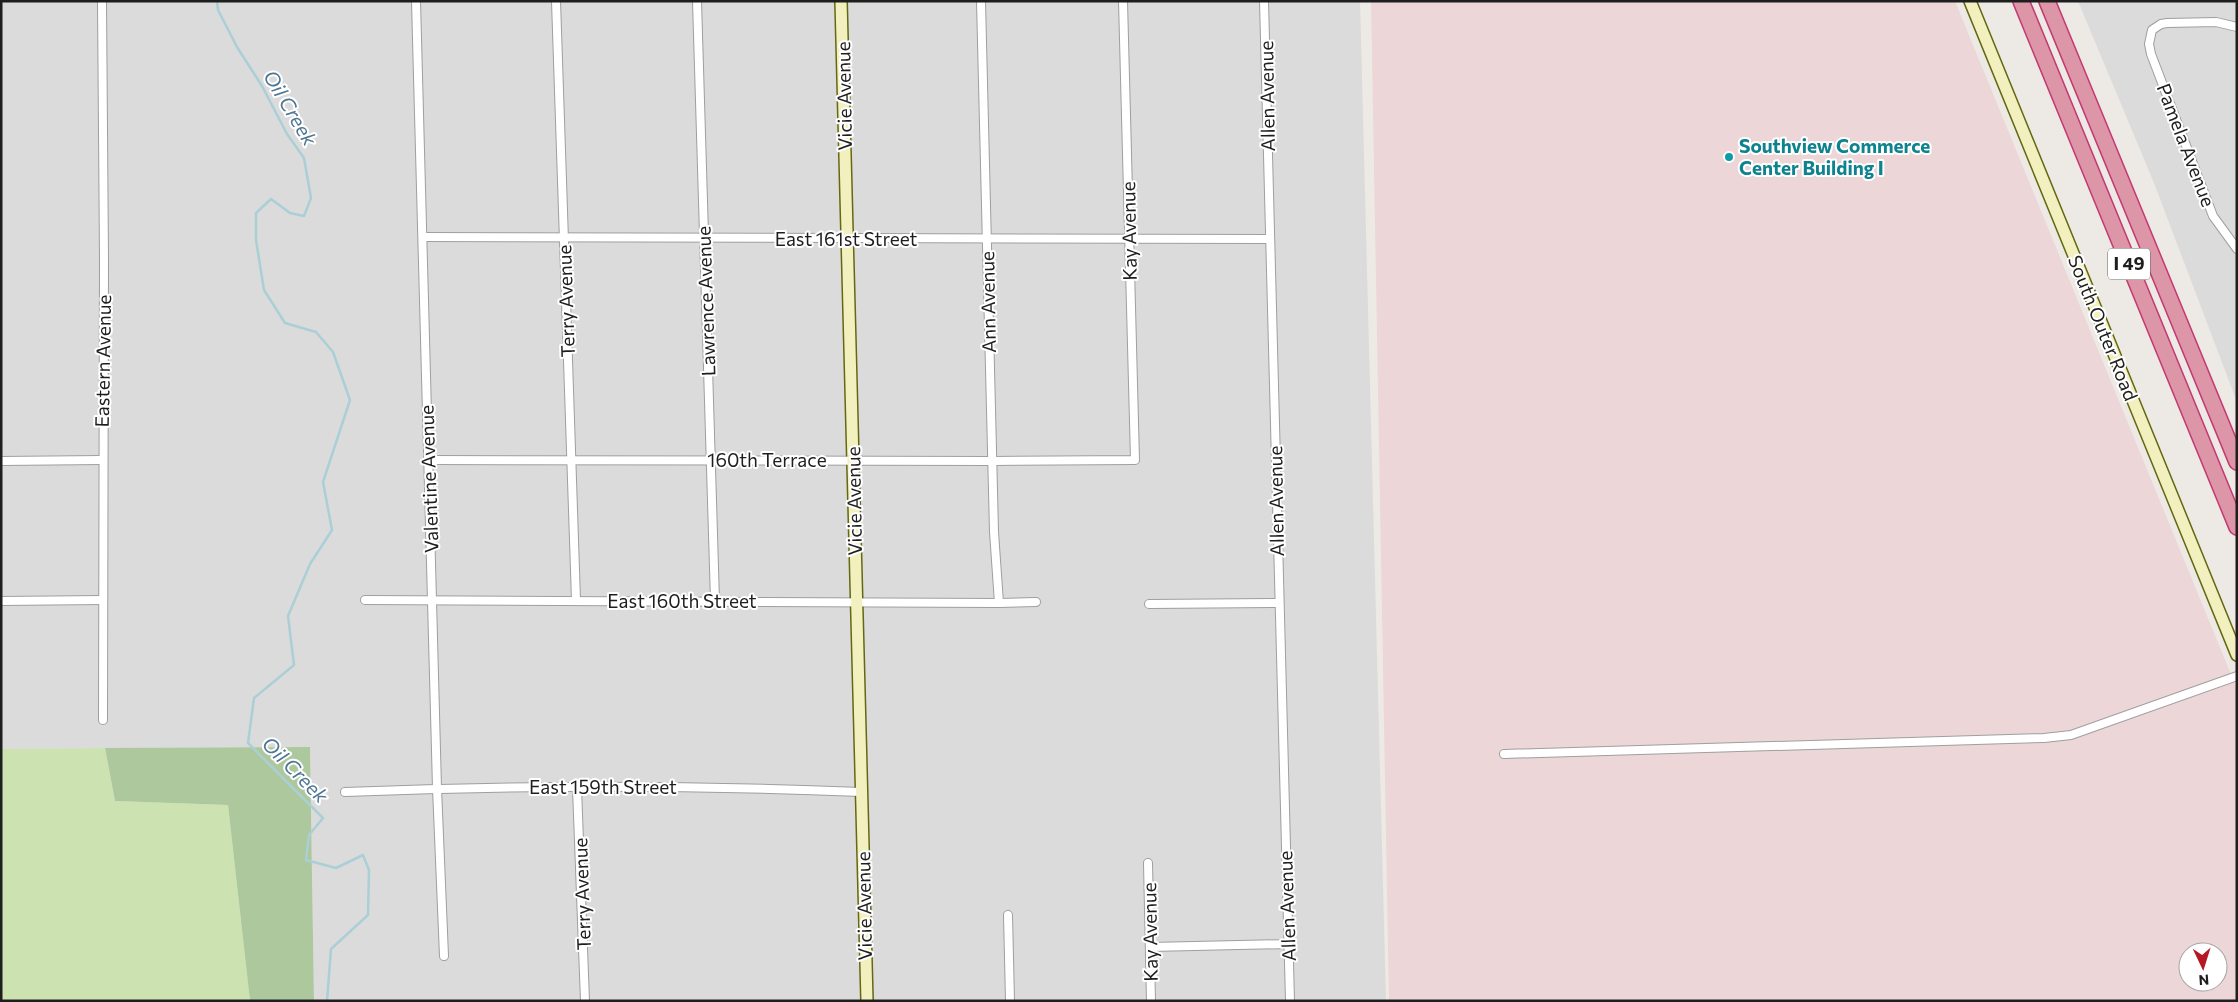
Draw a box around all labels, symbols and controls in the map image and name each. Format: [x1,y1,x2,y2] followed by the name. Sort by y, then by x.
[1254,40,1279,152] street label: Allen Avenue
[831,41,856,151] street label: Vicie Avenue
[259,65,323,151] water label: Oil Creek
[2152,80,2221,210] street label: Pamela Avenue
[1739,134,1930,179] place label: Southview Commerce Center Building I
[1723,151,1735,163] marker: Southview Commerce Center Building I
[1116,181,1141,281] street label: Kay Avenue
[691,225,720,377] street label: Lawrence Avenue
[775,227,918,250] street label: East 161st Street
[552,244,579,358] street label: Terry Avenue
[2108,248,2150,280] road number: I 49
[975,251,1000,353] street label: Ann Avenue
[2064,252,2143,404] street label: South Outer Road
[90,294,115,428] street label: Eastern Avenue
[414,405,443,554] street label: Valentine Avenue
[1263,445,1288,557] street label: Allen Avenue
[841,446,866,556] street label: Vicie Avenue
[707,448,827,471] street label: 160th Terrace
[607,589,757,612] street label: East 160th Street
[258,731,335,808] water label: Oil Creek
[529,775,677,798] street label: East 159th Street
[568,837,595,951] street label: Terry Avenue
[1273,850,1300,962] street label: Allen Avenue
[851,851,876,961] street label: Vicie Avenue
[1137,882,1162,982] street label: Kay Avenue
[2178,942,2228,992] north arrow
[2198,972,2210,989] text: N

